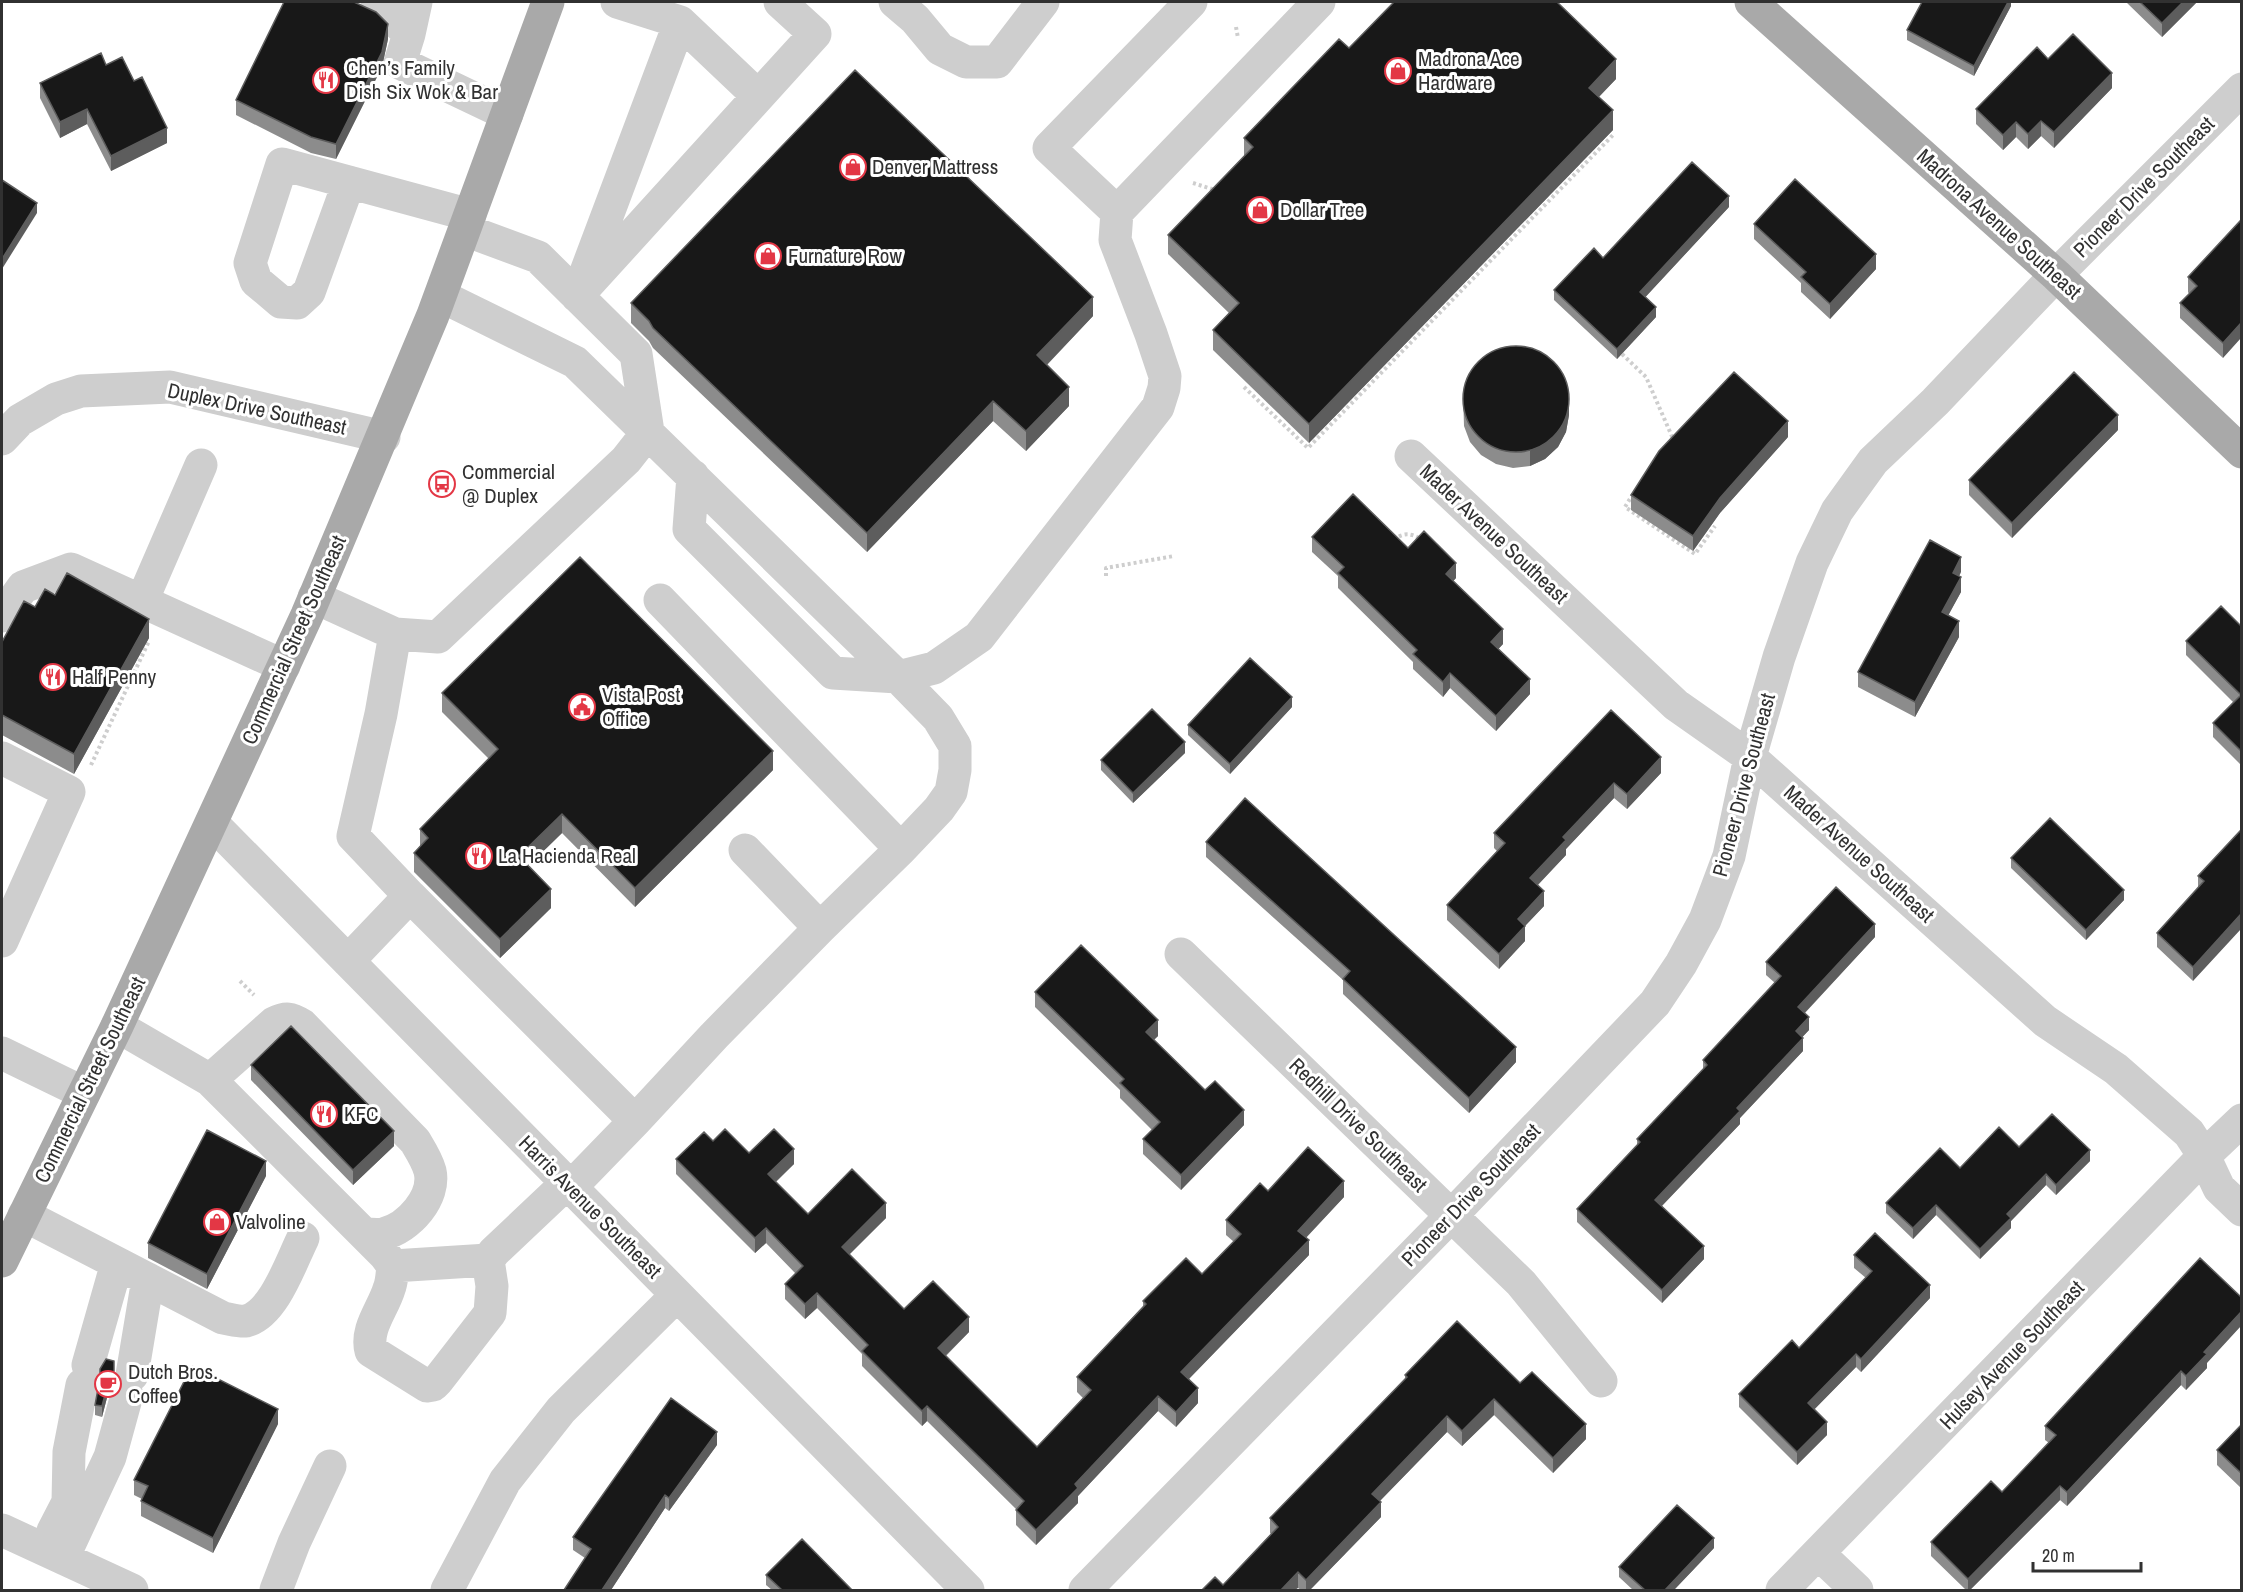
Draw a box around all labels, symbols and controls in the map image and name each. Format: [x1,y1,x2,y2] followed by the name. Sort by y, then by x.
[1418,44,1519,97] place label: Madrona Ace Hardware
[346,53,498,106] place label: Chen’s Family Dish Six Wok & Bar
[1383,56,1413,86] shop icon: Madrona Ace Hardware
[311,65,341,95] restaurant icon: Chen’s Family Dish Six Wok & Bar
[2067,110,2221,264] street label: Pioneer Drive Southeast
[1911,142,2088,306] street label: Madrona Avenue Southeast
[838,152,868,182] shop icon: Denver Mattress
[872,152,998,181] place label: Denver Mattress
[1245,195,1275,225] shop icon: Dollar Tree
[1280,195,1364,224] place label: Dollar Tree
[753,241,783,271] shop icon: Furnature Row
[788,241,902,270] place label: Furnature Row
[165,375,349,442] street label: Duplex Drive Southeast
[462,457,555,510] place label: Commercial @ Duplex
[1414,457,1575,610] street label: Mader Avenue Southeast
[427,469,457,499] bus stop icon: Commercial @ Duplex
[234,531,353,749] street label: Commercial Street Southeast
[38,662,68,692] restaurant icon: Half Penny
[72,662,157,691] place label: Half Penny
[602,680,680,733] place label: Vista Post Office
[1705,690,1782,880] street label: Pioneer Drive Southeast
[567,692,597,722] public building icon: Vista Post Office
[1778,778,1941,929] street label: Mader Avenue Southeast
[464,841,494,871] restaurant icon: La Hacienda Real
[498,841,636,870] place label: La Hacienda Real
[27,972,152,1188] street label: Commercial Street Southeast
[1283,1051,1434,1198] street label: Redhill Drive Southeast
[309,1099,339,1129] restaurant icon: KFC
[344,1099,378,1128] place label: KFC
[1395,1117,1547,1273] street label: Pioneer Drive Southeast
[513,1129,668,1285] street label: Harris Avenue Southeast
[202,1207,232,1237] shop icon: Valvoline
[236,1207,306,1236] place label: Valvoline
[1933,1274,2091,1436] street label: Hulsey Avenue Southeast
[128,1357,218,1410] place label: Dutch Bros. Coffee
[93,1369,123,1399] cafe icon: Dutch Bros. Coffee
[2033,1535,2141,1573] scale bar
[2042,1543,2075,1568] text: 20 m

